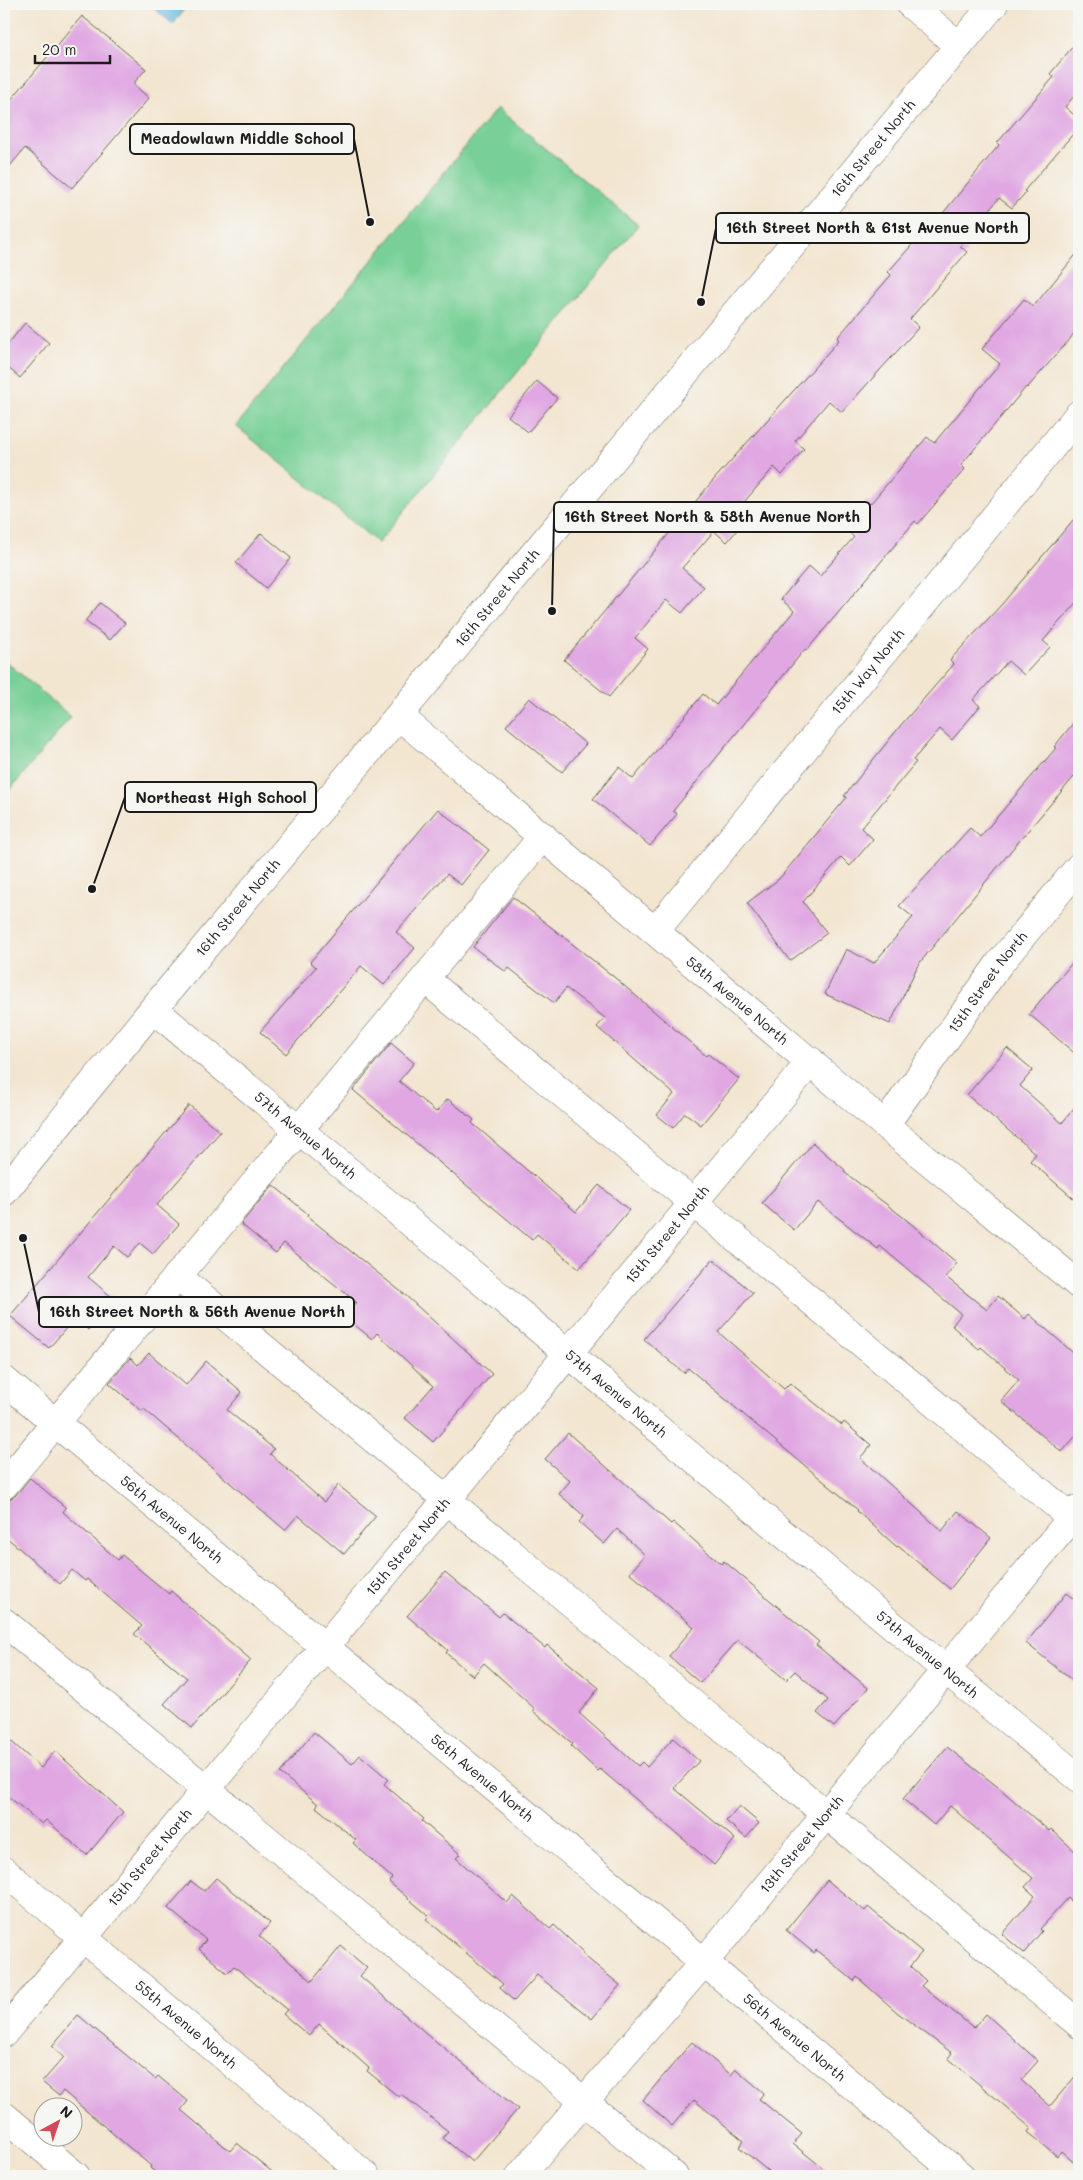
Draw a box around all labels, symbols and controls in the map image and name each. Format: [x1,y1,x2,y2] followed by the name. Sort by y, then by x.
[35,32,110,64] scale bar
[42,39,76,59] text: 20 m
[826,95,919,201] street label: 16th Street North
[130,124,354,154] callout: Meadowlawn Middle School
[140,128,344,148] text: Meadowlawn Middle School
[716,213,1029,243] callout: 16th Street North & 61st Avenue North
[726,217,1019,237] text: 16th Street North & 61st Avenue North
[554,502,870,532] callout: 16th Street North & 58th Avenue North
[564,506,860,526] text: 16th Street North & 58th Avenue North
[450,545,543,651] street label: 16th Street North
[827,624,908,718] street label: 15th Way North
[125,782,316,812] callout: Northeast High School
[136,787,307,807] text: Northeast High School
[191,854,284,960] street label: 16th Street North
[943,927,1031,1036] street label: 15th Street North
[682,952,793,1049] street label: 58th Avenue North
[251,1087,361,1183] street label: 57th Avenue North
[620,1181,713,1287] street label: 15th Street North
[39,1297,354,1327] callout: 16th Street North & 56th Avenue North
[49,1301,345,1321] text: 16th Street North & 56th Avenue North
[562,1345,671,1441] street label: 57th Avenue North
[117,1471,227,1567] street label: 56th Avenue North
[361,1493,454,1599] street label: 15th Street North
[873,1606,983,1702] street label: 57th Avenue North
[427,1729,538,1826] street label: 56th Avenue North
[755,1791,847,1897] street label: 13th Street North
[103,1804,196,1910] street label: 15th Street North
[131,1976,241,2072] street label: 55th Avenue North
[739,1989,850,2085] street label: 56th Avenue North
[32,2098,82,2148] north arrow
[56,2101,77,2122] text: N

